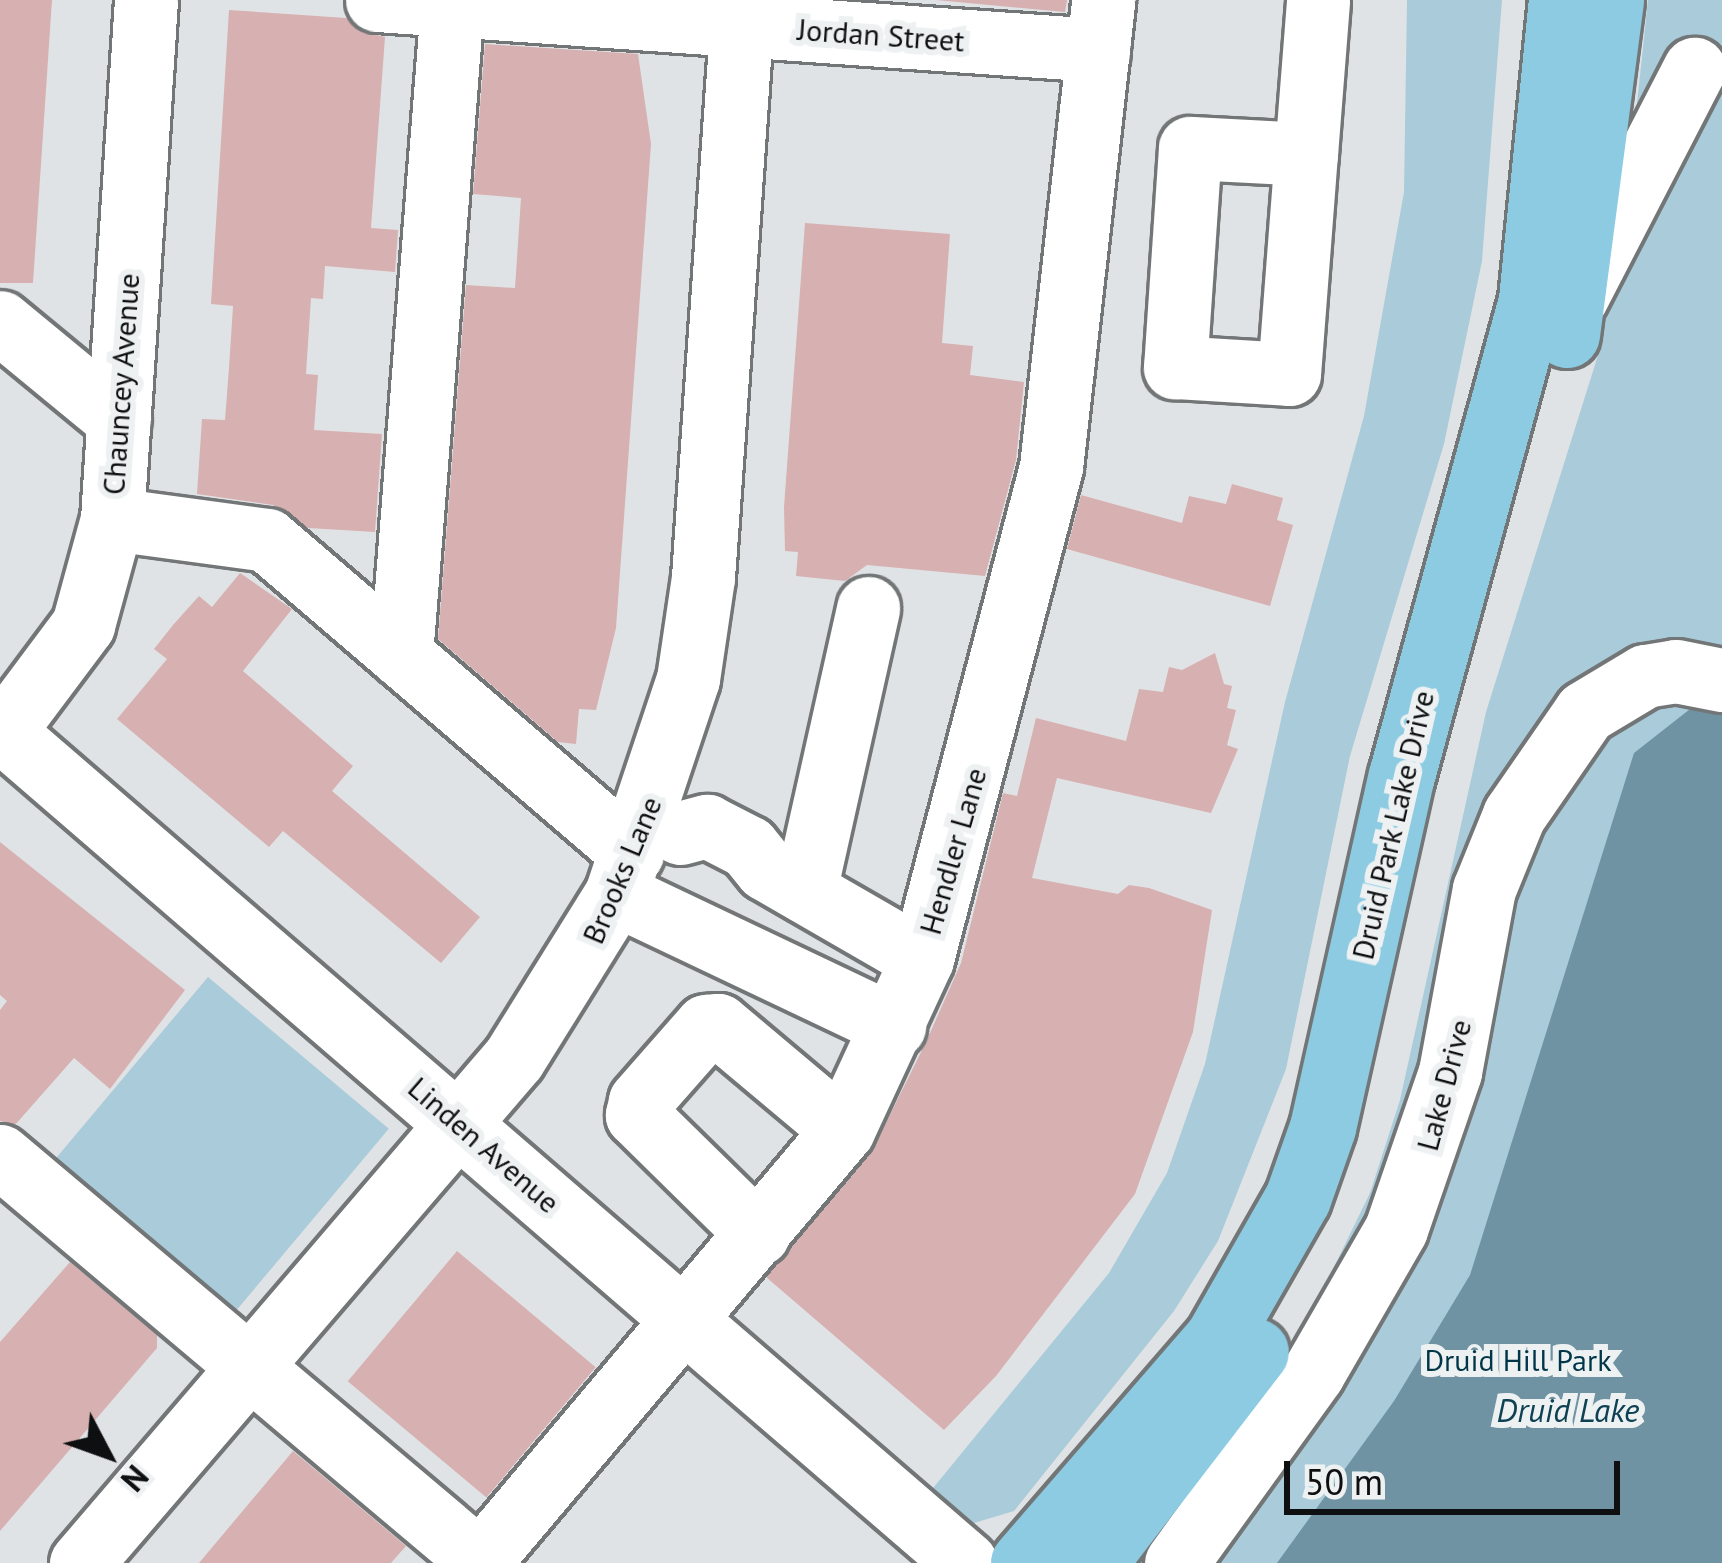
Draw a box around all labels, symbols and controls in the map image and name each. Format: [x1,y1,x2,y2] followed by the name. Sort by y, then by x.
[796,11,966,59] street label: Jordan Street
[95,271,147,497] street label: Chauncey Avenue
[1344,687,1442,963] street label: Druid Park Lake Drive
[912,764,994,938] street label: Hendler Lane
[575,791,669,949] street label: Brooks Lane
[1409,1015,1479,1155] street label: Lake Drive
[401,1069,567,1221] street label: Linden Avenue
[1424,1342,1612,1378] park label: Druid Hill Park
[1497,1390,1639,1430] water label: Druid Lake
[48,1395,168,1515] north arrow
[1290,1437,1626,1511] scale bar
[112,1457,159,1501] text: N
[1305,1458,1383,1505] text: 50 m

